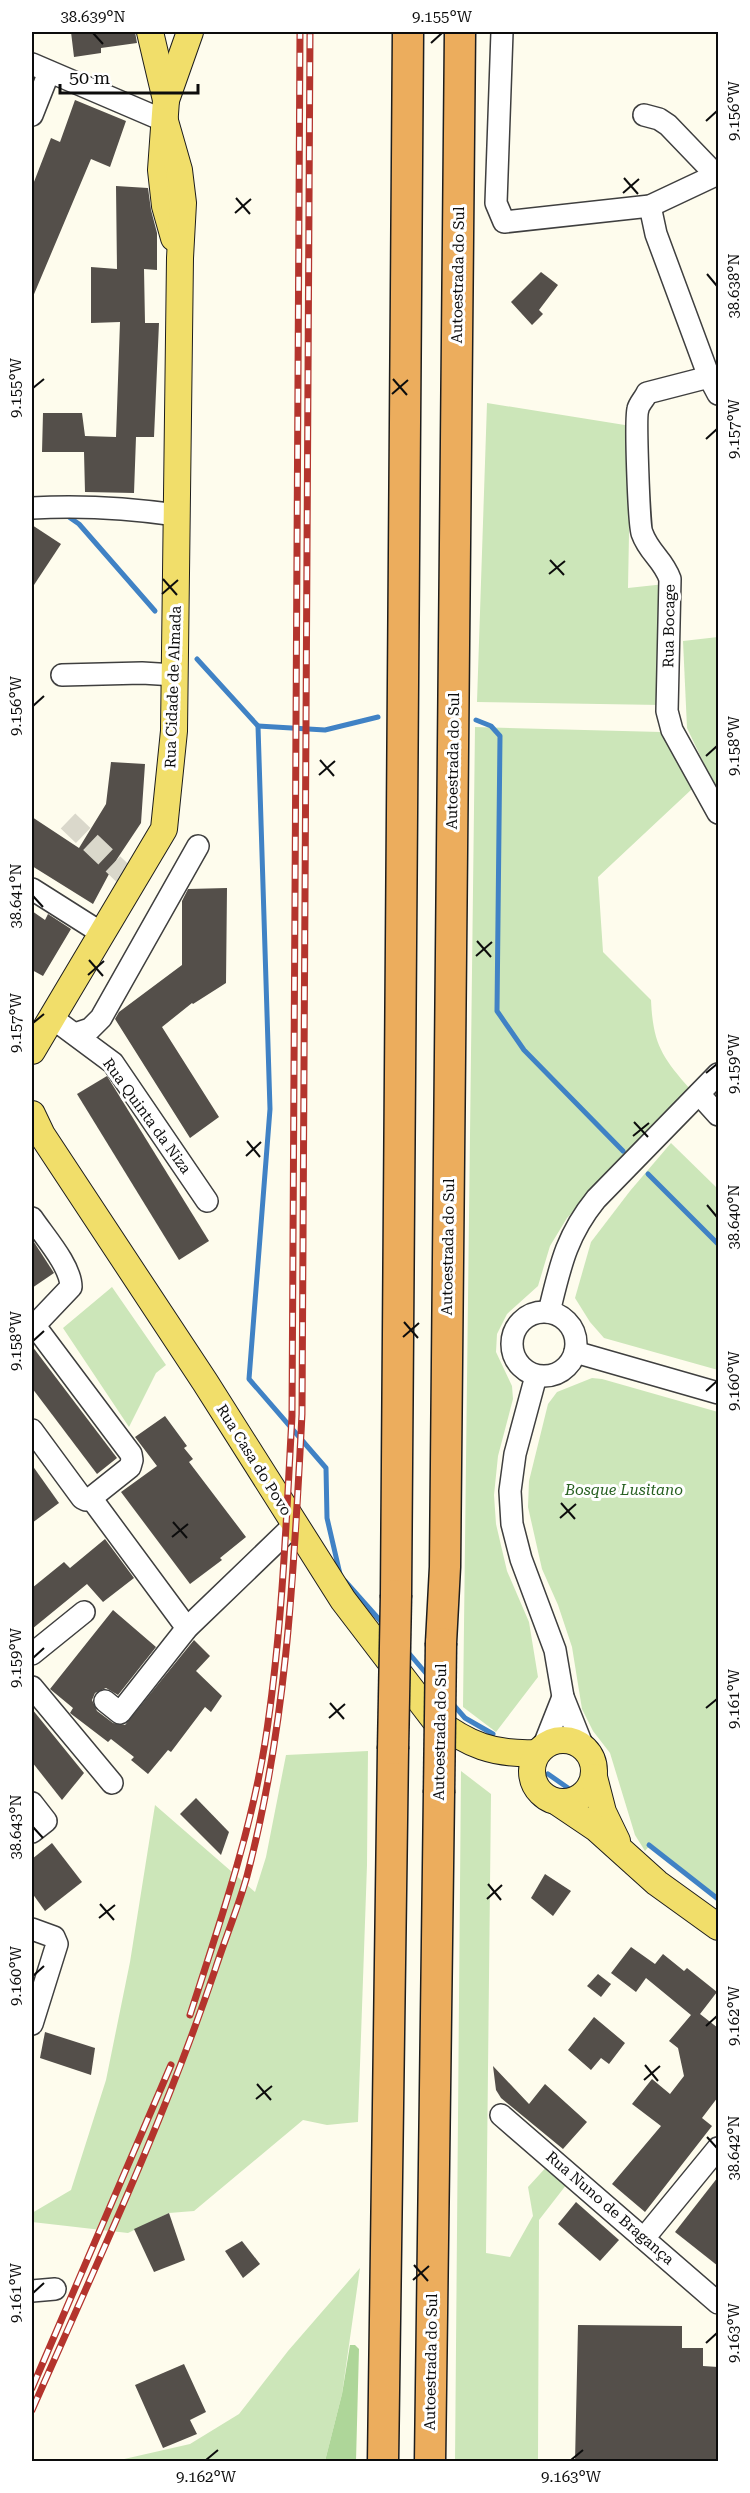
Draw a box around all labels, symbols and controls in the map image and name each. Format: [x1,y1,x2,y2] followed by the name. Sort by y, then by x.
[60,8,126,26] text: 38.639°N
[412,8,473,26] text: 9.155°W
[60,57,198,95] scale bar
[69,67,110,88] text: 50 m
[725,80,743,141] text: 9.156°W
[448,206,468,344] street label: Autoestrada do Sul
[725,253,743,319] text: 38.638°N
[7,357,25,418] text: 9.155°W
[725,398,743,459] text: 9.157°W
[659,584,679,668] street label: Rua Bocage
[161,605,185,769] street label: Rua Cidade de Almada
[7,675,25,736] text: 9.156°W
[443,692,463,830] street label: Autoestrada do Sul
[725,715,743,776] text: 9.158°W
[7,863,25,929] text: 38.641°N
[7,992,25,1053] text: 9.157°W
[725,1033,743,1094] text: 9.159°W
[99,1055,195,1177] street label: Rua Quinta da Niza
[438,1178,458,1316] street label: Autoestrada do Sul
[725,1184,743,1250] text: 38.640°N
[7,1310,25,1371] text: 9.158°W
[725,1350,743,1411] text: 9.160°W
[213,1401,295,1519] street label: Rua Casa do Povo
[564,1481,683,1499] park label: Bosque Lusitano
[7,1627,25,1688] text: 9.159°W
[430,1663,450,1801] street label: Autoestrada do Sul
[725,1668,743,1729] text: 9.161°W
[7,1794,25,1860] text: 38.643°N
[7,1945,25,2006] text: 9.160°W
[725,1985,743,2046] text: 9.162°W
[725,2115,743,2181] text: 38.642°N
[542,2147,678,2269] street label: Rua Nuno de Bragança
[7,2262,25,2323] text: 9.161°W
[421,2293,441,2431] street label: Autoestrada do Sul
[725,2302,743,2363] text: 9.163°W
[176,2468,237,2486] text: 9.162°W
[541,2468,602,2486] text: 9.163°W

